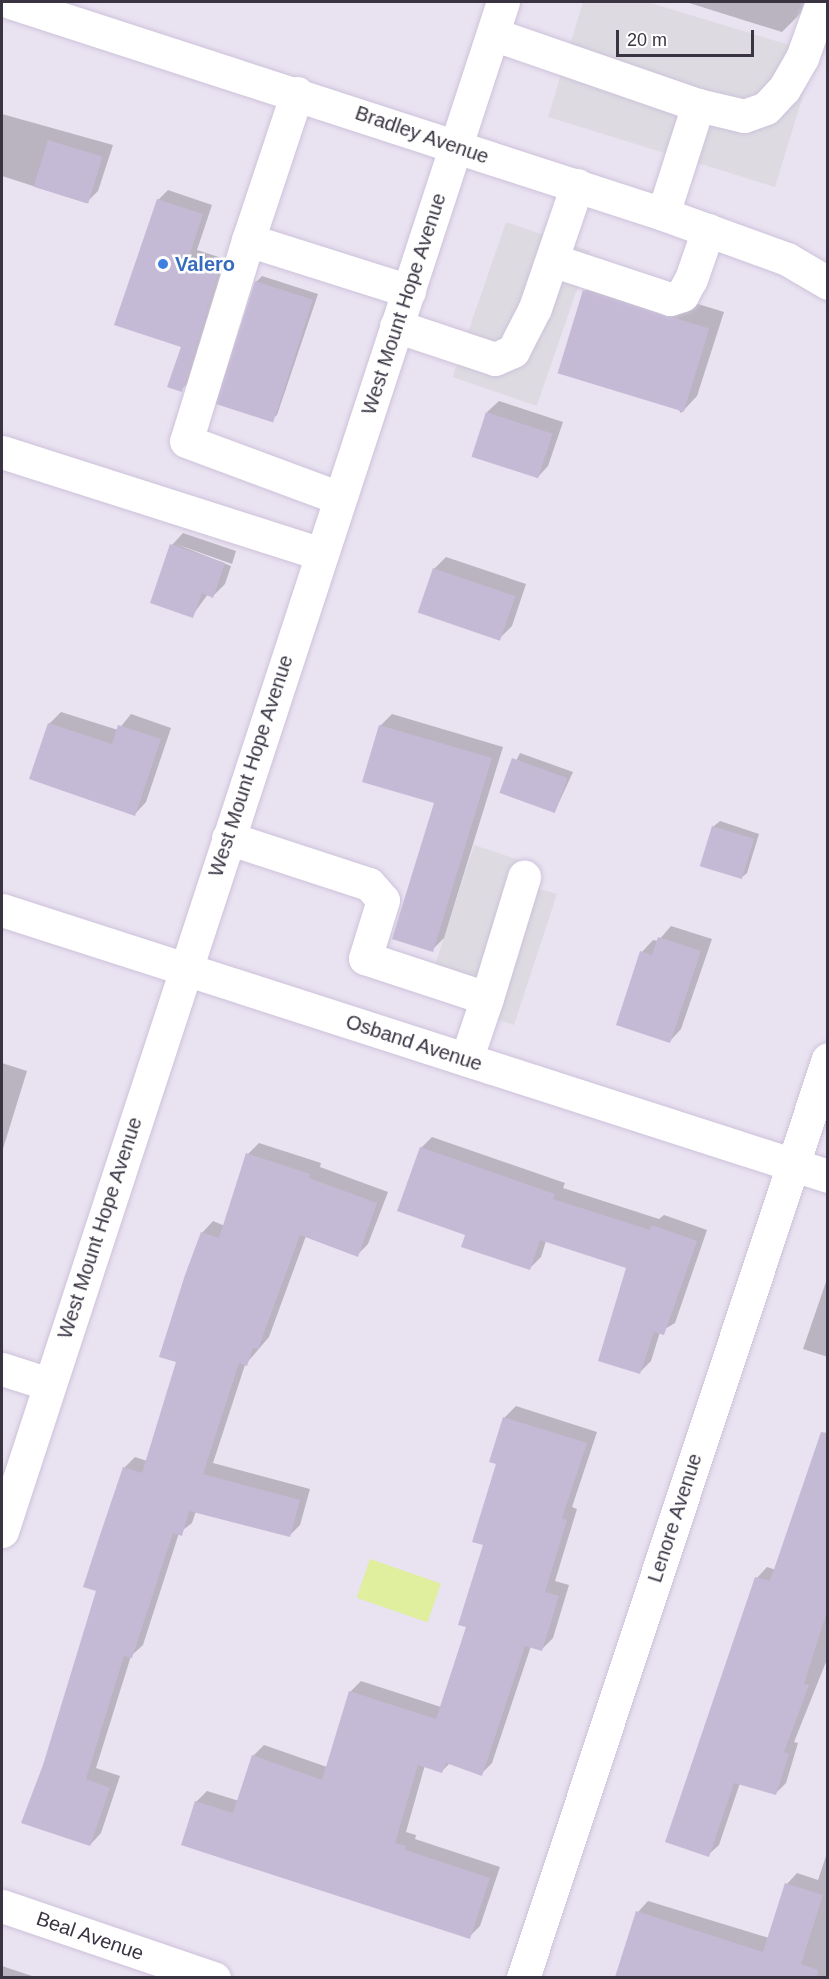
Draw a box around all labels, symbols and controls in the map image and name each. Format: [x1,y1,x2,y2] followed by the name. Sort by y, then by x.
[619,18,757,56] scale bar
[627,30,667,50] text: 20 m
[352,101,492,169] street label: Bradley Avenue
[357,190,451,418] street label: West Mount Hope Avenue
[175,252,235,276] place label: Valero
[156,257,170,271] marker: Valero
[204,652,298,880] street label: West Mount Hope Avenue
[342,1009,486,1077] street label: Osband Avenue
[53,1114,147,1342] street label: West Mount Hope Avenue
[643,1450,707,1586] street label: Lenore Avenue
[33,1906,147,1966] street label: Beal Avenue

